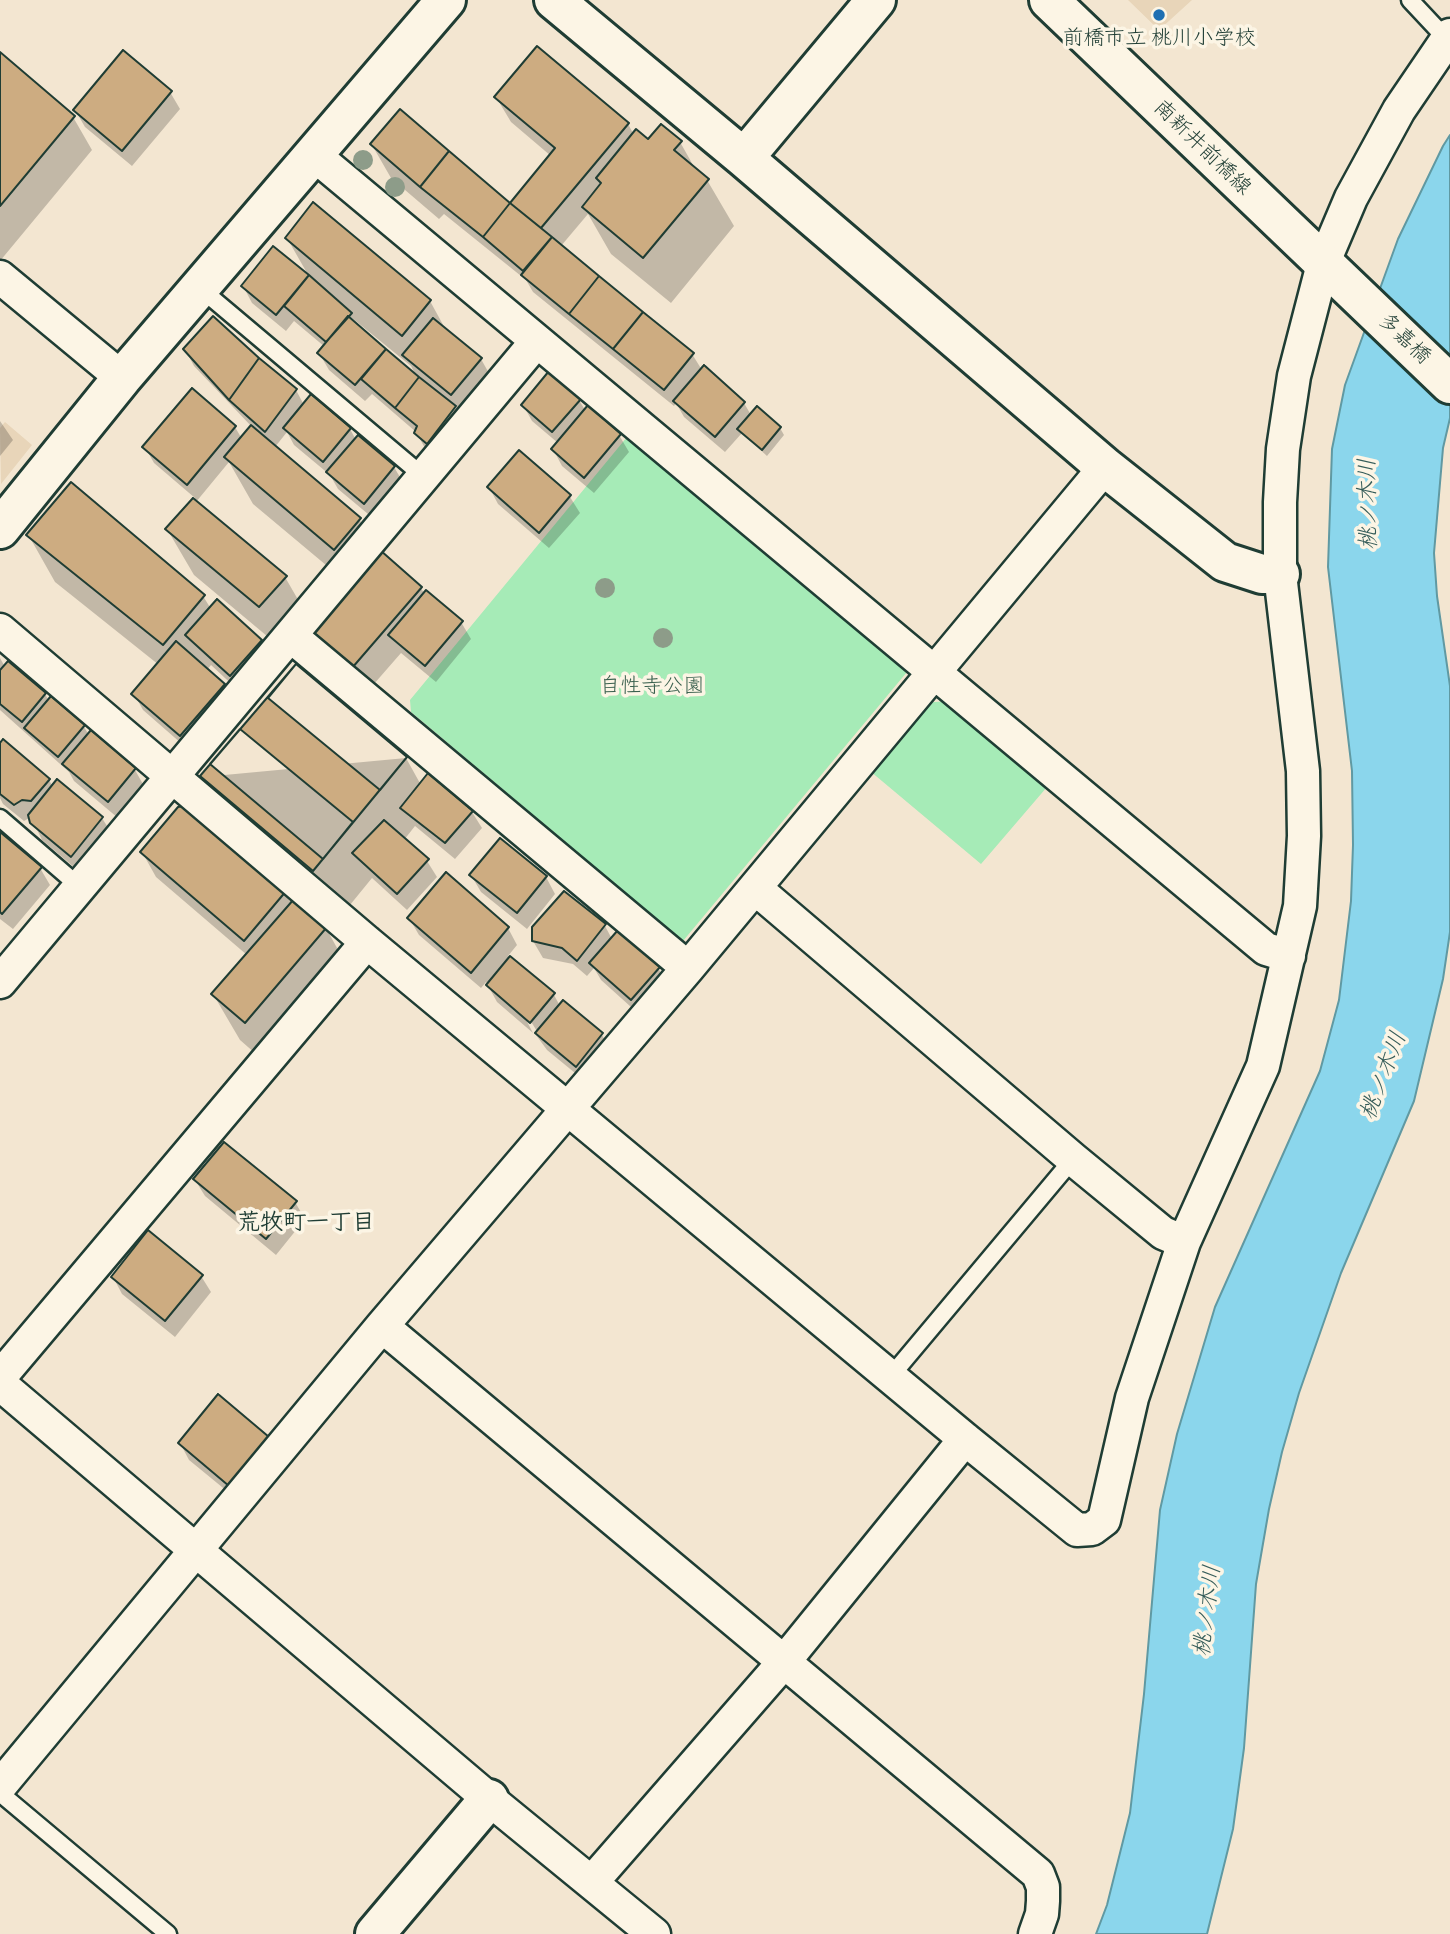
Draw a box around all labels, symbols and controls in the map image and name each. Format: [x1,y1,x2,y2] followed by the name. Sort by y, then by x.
[1151,7,1167,23] marker: 前橋市立 桃川小学校
[1062,26,1256,52] place label: 前橋市立 桃川小学校
[1148,95,1256,201] street label: 南新井前橋線
[1373,308,1435,370] street label: 多嘉橋
[1354,458,1384,550] water label: 桃ノ木川
[600,674,704,700] park label: 自性寺公園
[1355,1028,1413,1124] water label: 桃ノ木川
[237,1209,375,1237] district label: 荒牧町一丁目
[1189,1564,1227,1658] water label: 桃ノ木川

